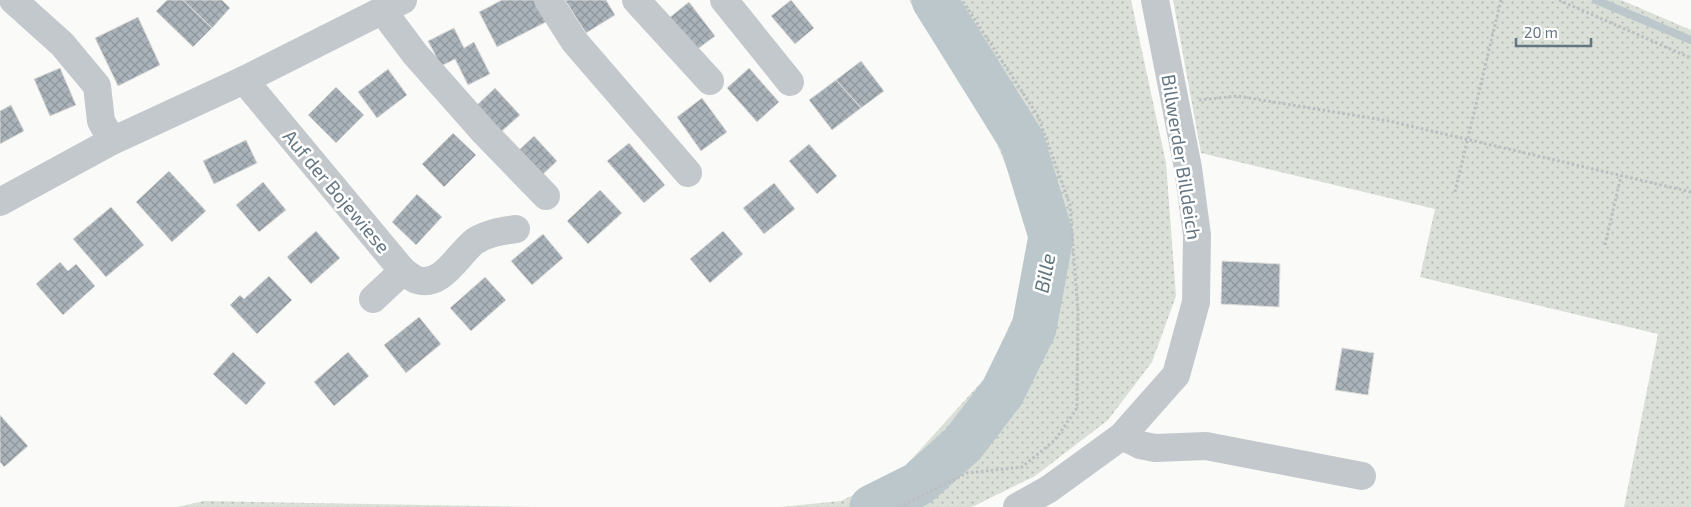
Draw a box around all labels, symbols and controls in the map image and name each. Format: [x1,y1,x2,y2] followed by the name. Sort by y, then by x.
[1516,15,1591,47] scale bar
[1524,23,1558,41] text: 20 m
[1158,73,1206,241] street label: Billwerder Billdeich
[279,125,395,257] street label: Auf der Bojewiese
[1028,251,1060,295] water label: Bille

